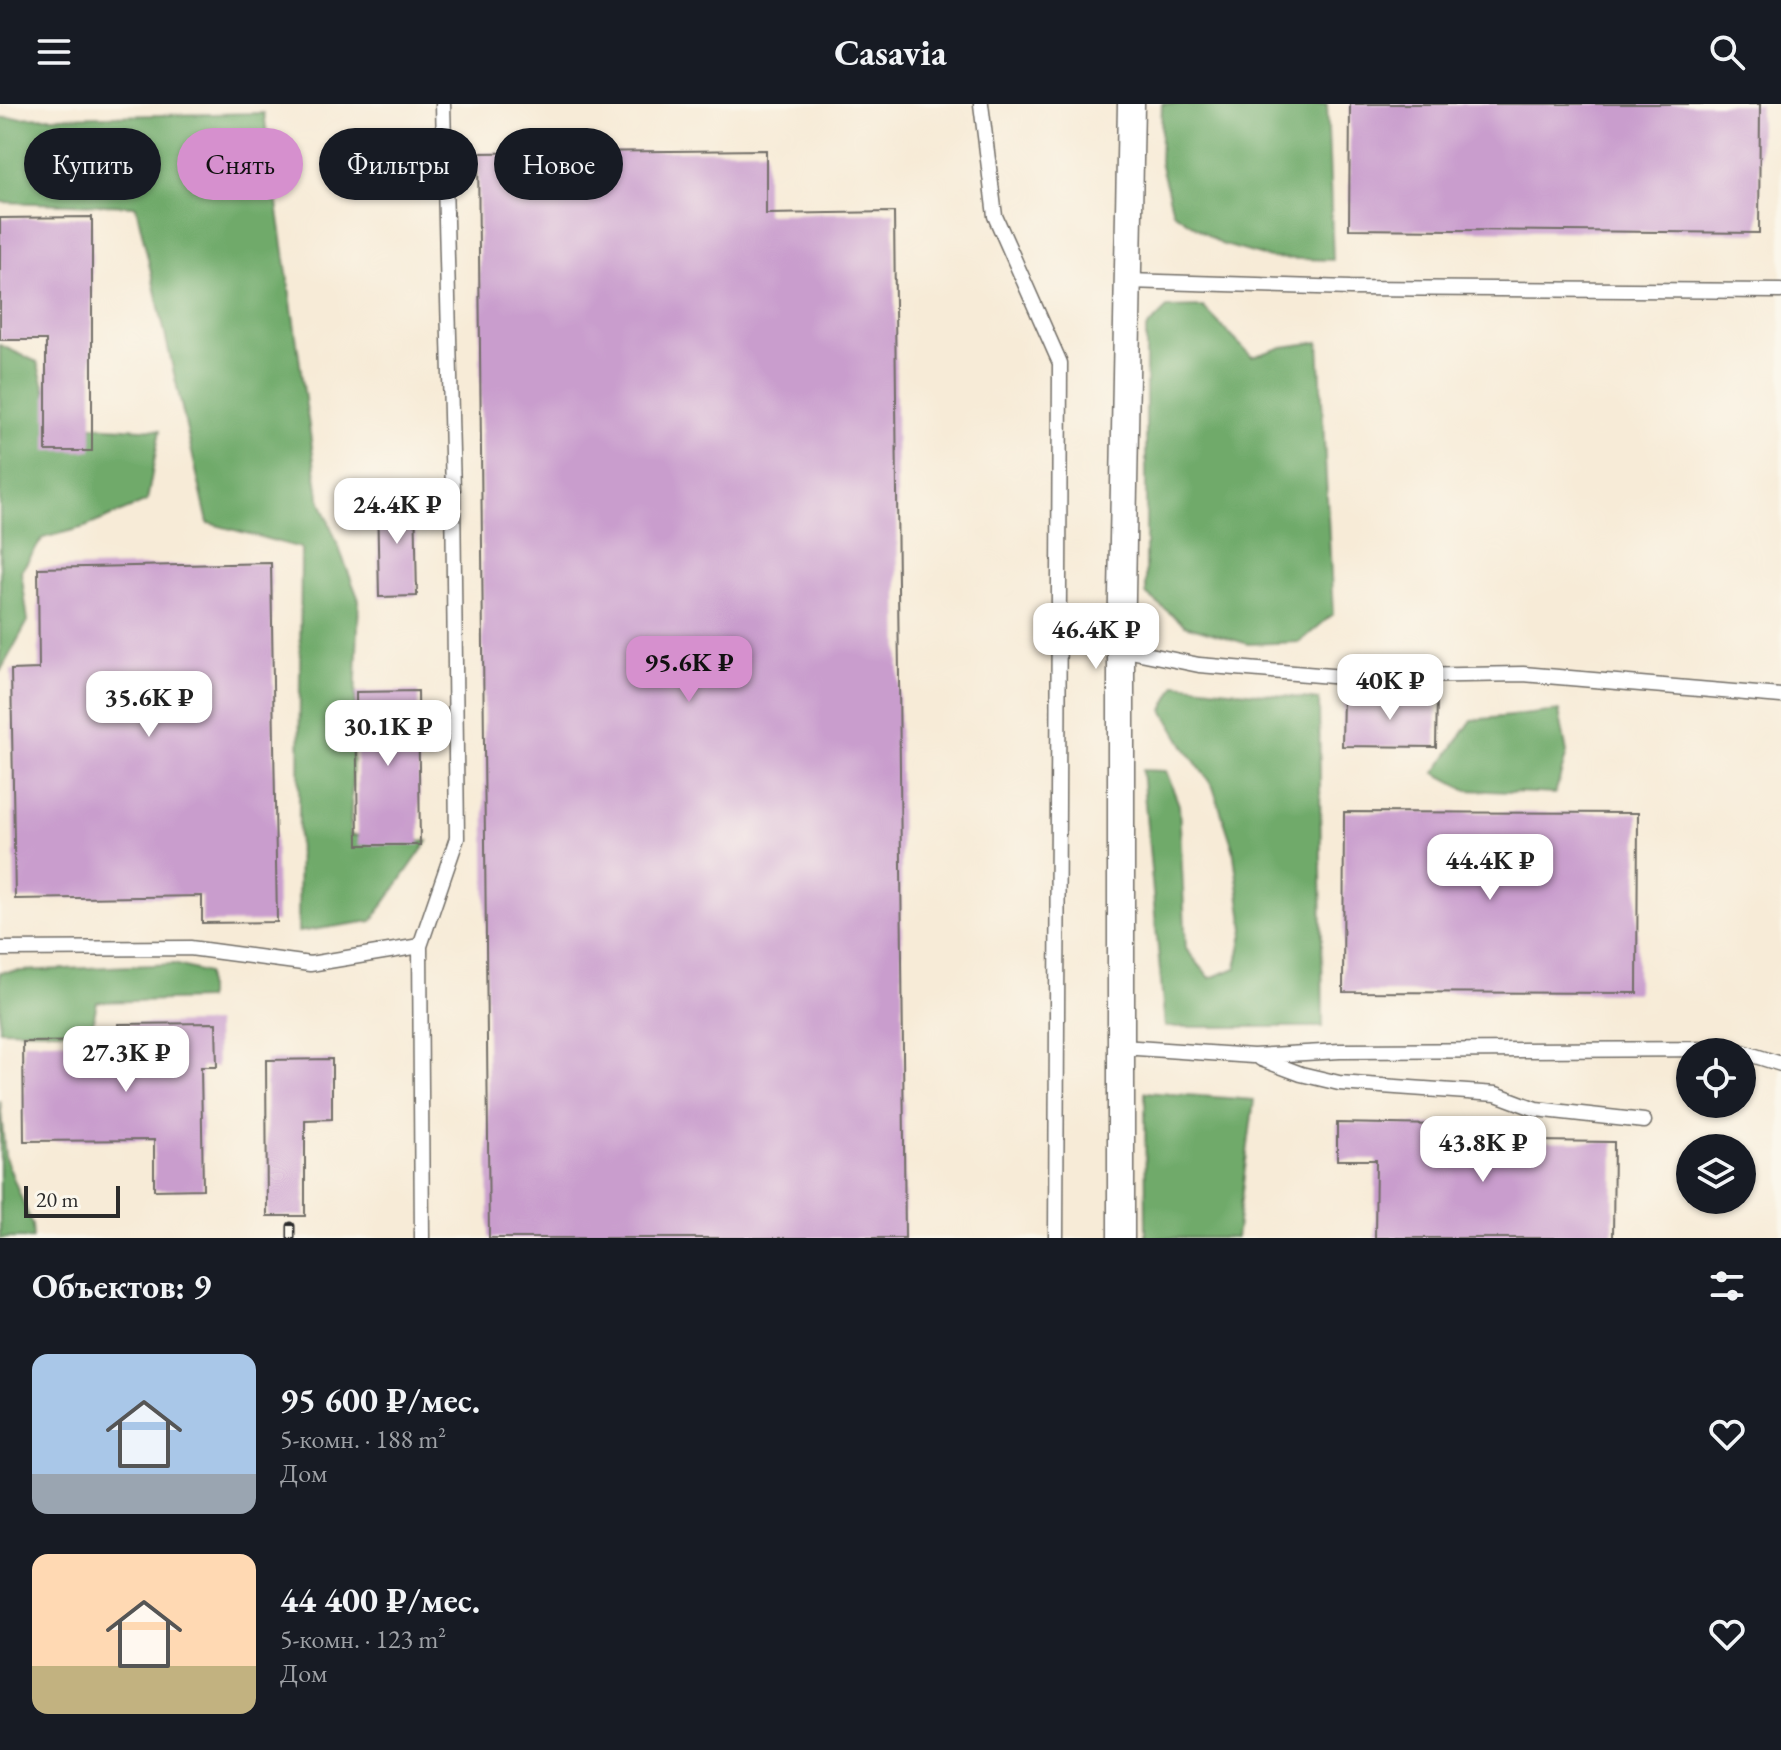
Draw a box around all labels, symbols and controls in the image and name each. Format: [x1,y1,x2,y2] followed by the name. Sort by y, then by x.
[834,29,947,76] text: Casavia
[32,30,76,74] icon: menu
[1705,30,1749,74] icon: search
[24,128,161,200] chip: Купить
[177,128,303,200] chip: Снять
[319,128,478,200] chip: Фильтры
[494,128,623,200] chip: Новое
[323,478,471,546] pin: 24.4K ₽
[352,487,442,521] text: 24.4K ₽
[1022,603,1170,671] pin: 46.4K ₽
[1051,612,1141,646] text: 46.4K ₽
[615,636,763,704] pin: 95.6K ₽
[644,645,734,679] text: 95.6K ₽
[1334,654,1446,722] pin: 40K ₽
[1355,663,1425,697] text: 40K ₽
[75,671,223,739] pin: 35.6K ₽
[104,680,194,714] text: 35.6K ₽
[314,700,462,768] pin: 30.1K ₽
[343,709,433,743] text: 30.1K ₽
[1416,834,1564,902] pin: 44.4K ₽
[1445,843,1535,877] text: 44.4K ₽
[52,1026,200,1094] pin: 27.3K ₽
[81,1035,171,1069] text: 27.3K ₽
[1676,1038,1756,1214] map controls
[1676,1038,1756,1118] button: locate
[1409,1116,1557,1184] pin: 43.8K ₽
[1438,1125,1528,1159] text: 43.8K ₽
[1676,1134,1756,1214] button: layers
[24,1182,120,1218] scale bar
[36,1185,79,1214] text: 20 m
[32,1264,211,1308] text: Объектов: 9
[1705,1264,1749,1308] icon: filters
[280,1378,480,1422] text: 95 600 ₽/мес.
[96,1386,192,1482] icon: home
[1705,1412,1749,1456] icon: heart
[280,1422,446,1456] text: 5-комн. · 188 m²
[280,1456,327,1490] text: Дом
[280,1578,480,1622] text: 44 400 ₽/мес.
[96,1586,192,1682] icon: home
[1705,1612,1749,1656] icon: heart
[280,1622,446,1656] text: 5-комн. · 123 m²
[280,1656,327,1690] text: Дом

